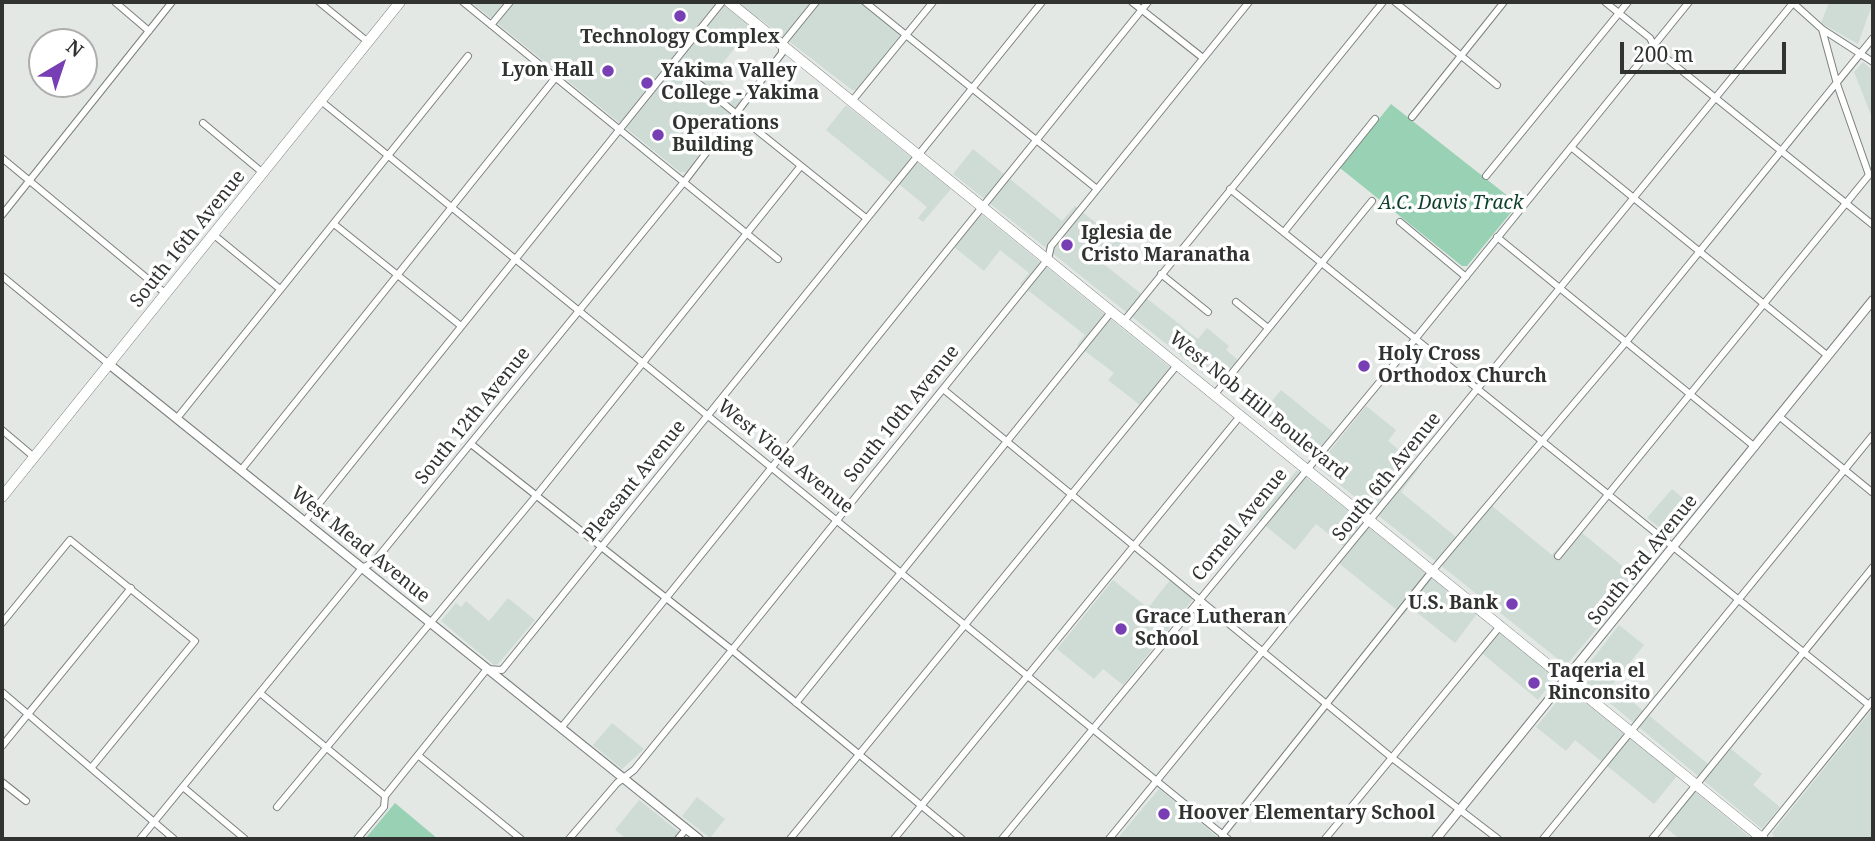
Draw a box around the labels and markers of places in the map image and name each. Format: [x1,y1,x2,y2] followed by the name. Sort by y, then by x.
[672,8,688,24] marker: Technology Complex
[580,27,780,49] place label: Technology Complex
[502,60,594,82] place label: Lyon Hall
[661,61,819,105] place label: Yakima Valley College - Yakima
[600,63,616,79] marker: Lyon Hall
[639,75,655,91] marker: Yakima Valley College - Yakima
[672,113,779,157] place label: Operations Building
[650,127,666,143] marker: Operations Building
[1081,223,1250,267] place label: Iglesia de Cristo Maranatha
[1059,237,1075,253] marker: Iglesia de Cristo Maranatha
[1378,344,1547,388] place label: Holy Cross Orthodox Church
[1356,358,1372,374] marker: Holy Cross Orthodox Church
[1408,593,1498,615] place label: U.S. Bank
[1504,596,1520,612] marker: U.S. Bank
[1135,607,1286,651] place label: Grace Lutheran School
[1113,621,1129,637] marker: Grace Lutheran School
[1548,661,1650,705] place label: Taqeria el Rinconsito
[1526,675,1542,691] marker: Taqeria el Rinconsito
[1178,803,1435,825] place label: Hoover Elementary School
[1156,806,1172,822] marker: Hoover Elementary School

